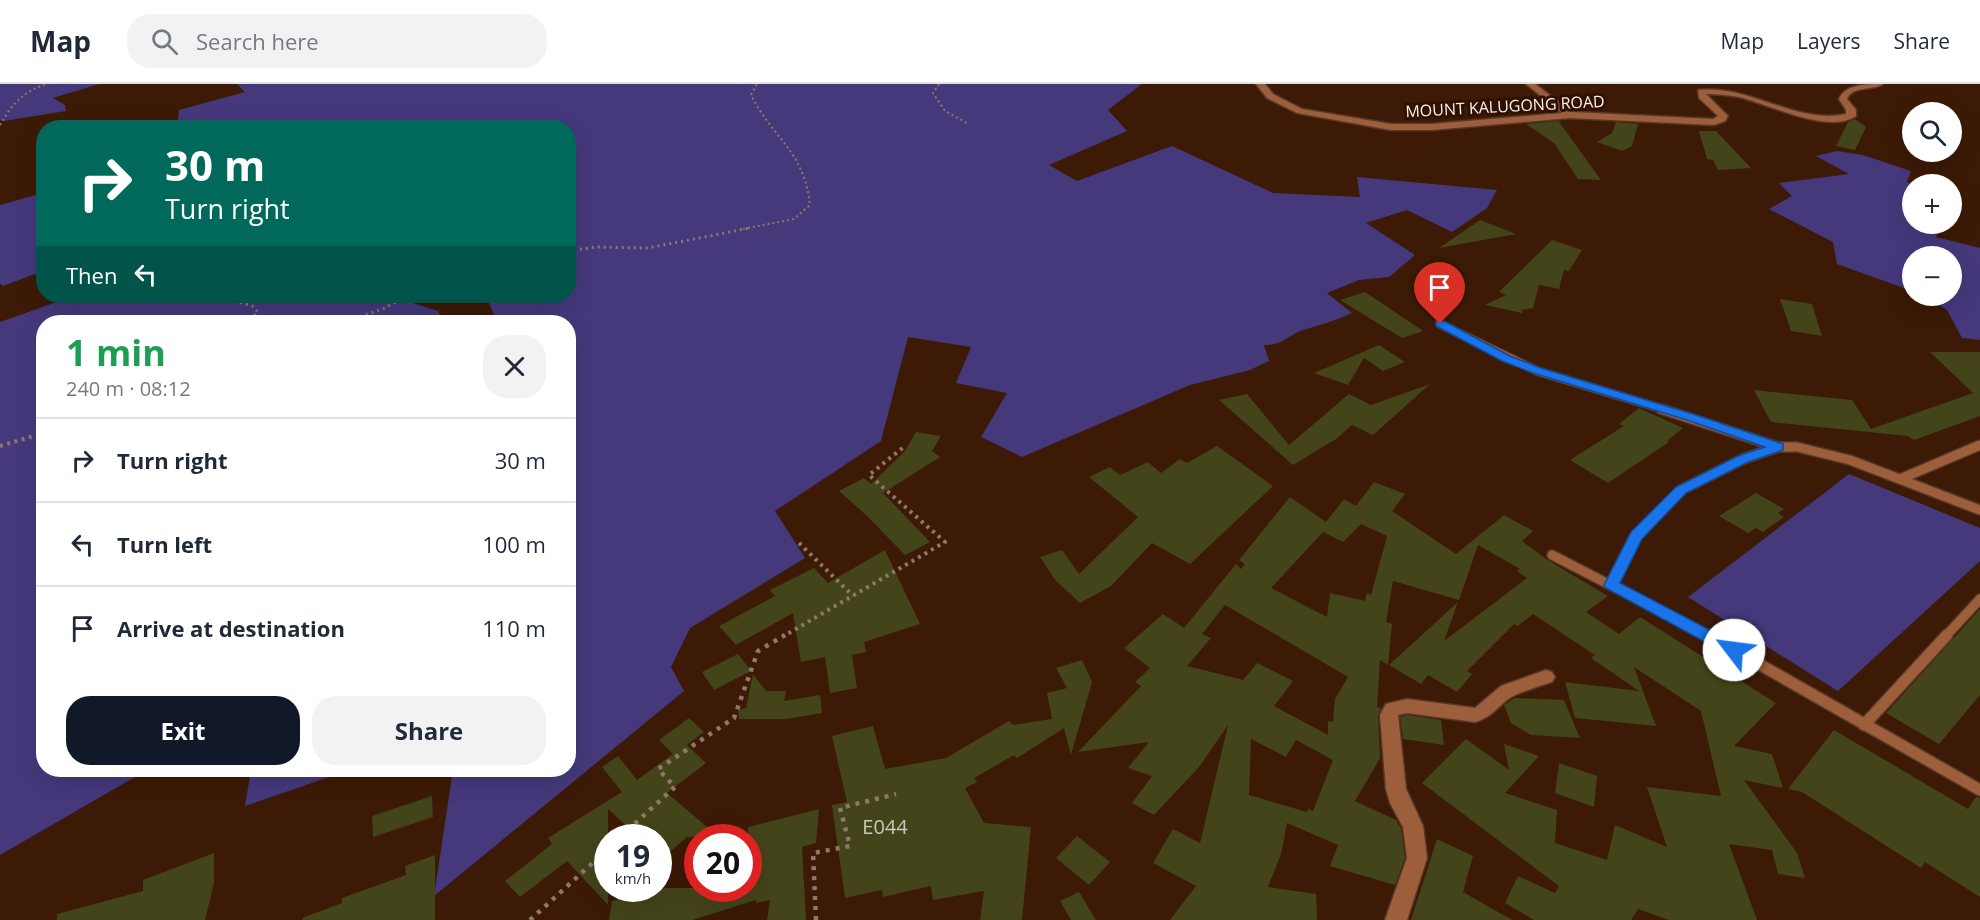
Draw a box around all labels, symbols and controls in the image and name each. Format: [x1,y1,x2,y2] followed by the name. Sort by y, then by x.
[127,14,547,68] search box
[30,22,91,60] text: Map
[148,25,181,58] icon: search
[196,26,319,56] text: Search here
[1721,27,1764,55] text: Map
[1797,27,1861,55] text: Layers
[1894,27,1950,55] text: Share
[1405,90,1605,122] street label: MOUNT KALUGONG ROAD
[1902,102,1962,306] map controls
[1902,102,1962,162] button: search
[165,136,265,193] text: 30 m
[66,144,144,222] icon: right
[1902,174,1962,234] button: +
[165,190,290,227] text: Turn right
[1902,246,1962,306] button: −
[129,258,162,291] icon: left
[66,260,117,290] text: Then
[1414,262,1465,324] pin
[1423,271,1456,304] icon: arrive
[66,328,166,377] text: 1 min
[483,335,546,398] button: close
[66,375,191,402] text: 240 m · 08:12
[66,444,99,477] icon: right
[117,445,228,475] text: Turn right
[495,445,546,475] text: 30 m
[66,528,99,561] icon: left
[117,529,212,559] text: Turn left
[482,529,546,559] text: 100 m
[66,612,99,645] icon: arrive
[117,613,345,643] text: Arrive at destination
[482,613,546,643] text: 110 m
[1702,618,1766,682] position arrow
[66,696,300,765] button: Exit
[312,696,546,765] button: Share
[862,813,908,840] house number: E044
[684,824,762,902] speed limit sign: 20
[616,835,650,876] text: 19
[615,868,651,888] text: km/h

